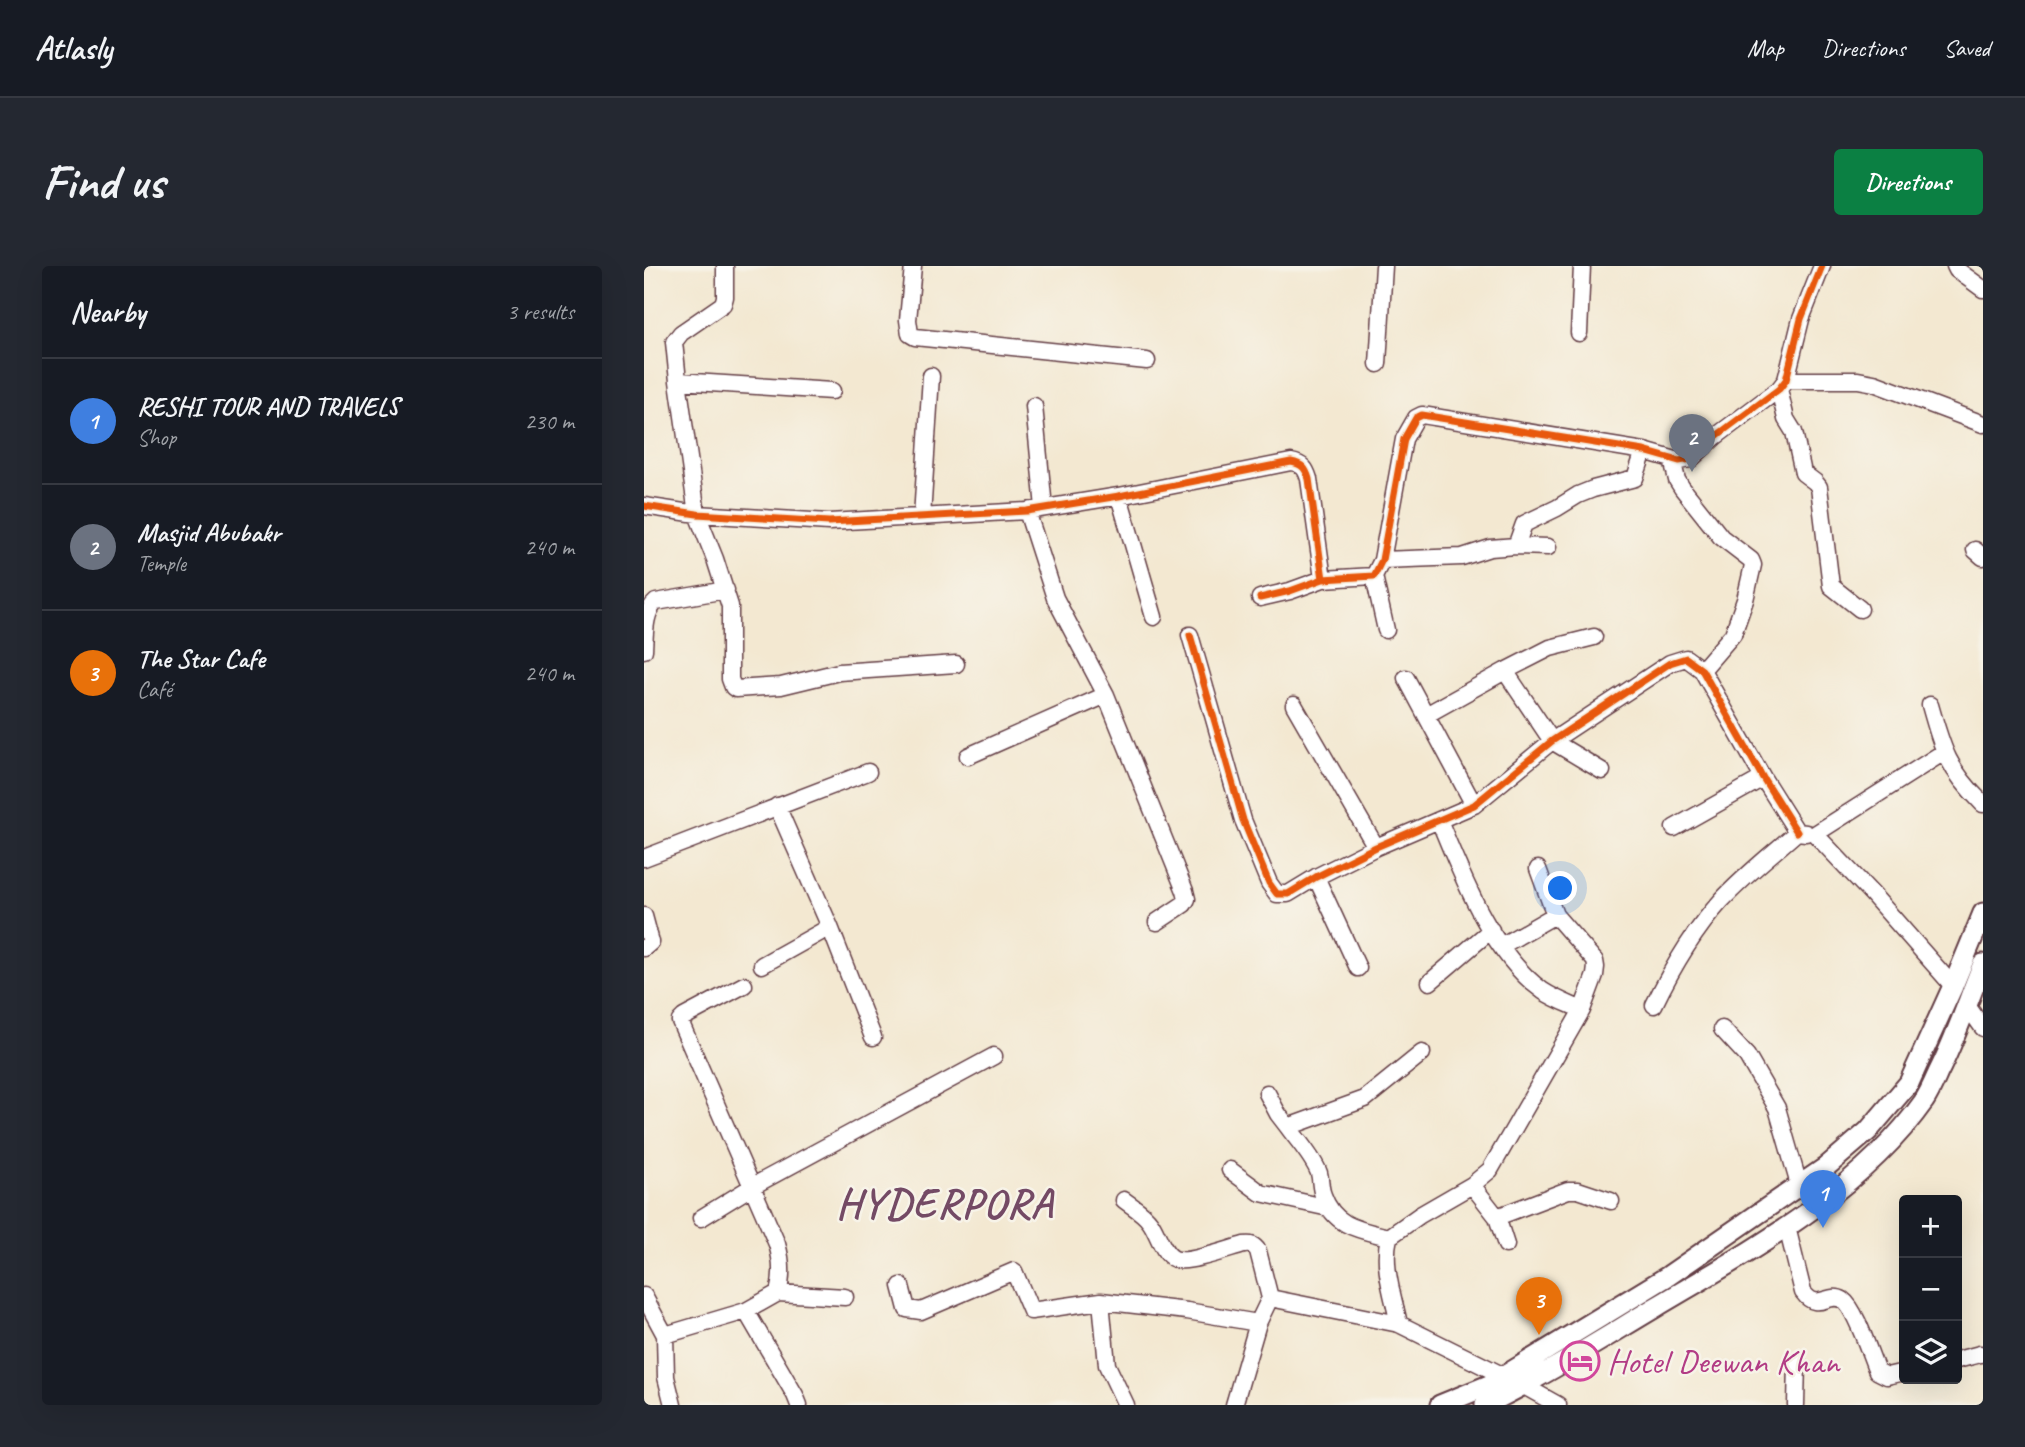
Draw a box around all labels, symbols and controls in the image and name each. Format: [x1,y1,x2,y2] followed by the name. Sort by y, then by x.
[35,27,112,69] text: Atlasly
[1747,33,1784,63] text: Map
[1822,33,1905,63] text: Directions
[1943,33,1990,63] text: Saved
[1834,149,1983,215] button: Directions
[42,151,164,213] text: Find us
[70,293,146,331] text: Nearby
[507,297,574,326] text: 3 results
[137,390,399,423] text: RESHI TOUR AND TRAVELS
[88,407,98,436] text: 1
[525,407,574,436] text: 230 m
[1669,414,1715,472] pin: 2
[137,423,176,452] text: Shop
[137,516,281,549] text: Masjid Abubakr
[88,533,98,562] text: 2
[525,533,574,562] text: 240 m
[137,549,186,578] text: Temple
[137,642,265,675] text: The Star Cafe
[88,659,98,688] text: 3
[525,659,574,688] text: 240 m
[137,675,172,704] text: Café
[1543,871,1577,905] your location
[1800,1170,1846,1228] pin: 1
[836,1177,1054,1230] district label: HYDERPORA
[1899,1195,1962,1384] map controls
[1899,1195,1962,1258] button: +
[1899,1258,1962,1321] button: −
[1516,1277,1562,1335] pin: 3
[1899,1321,1962,1384] button: layers
[1607,1339,1841,1384] place label: Hotel Deewan Khan
[1559,1340,1601,1382] hotel icon: Hotel Deewan Khan

